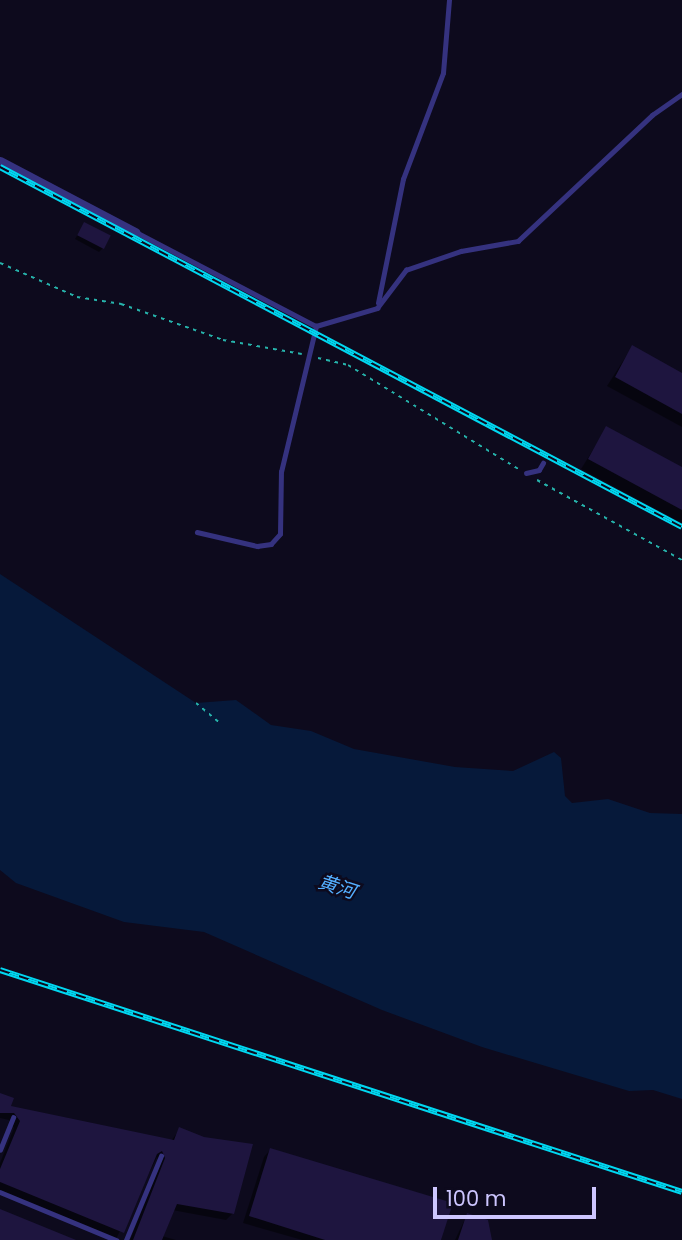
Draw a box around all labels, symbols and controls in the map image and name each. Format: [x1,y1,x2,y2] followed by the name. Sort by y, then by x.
[315,870,359,904] water label: 黄河
[437,1174,600,1218] scale bar
[446,1184,506,1213] text: 100 m

